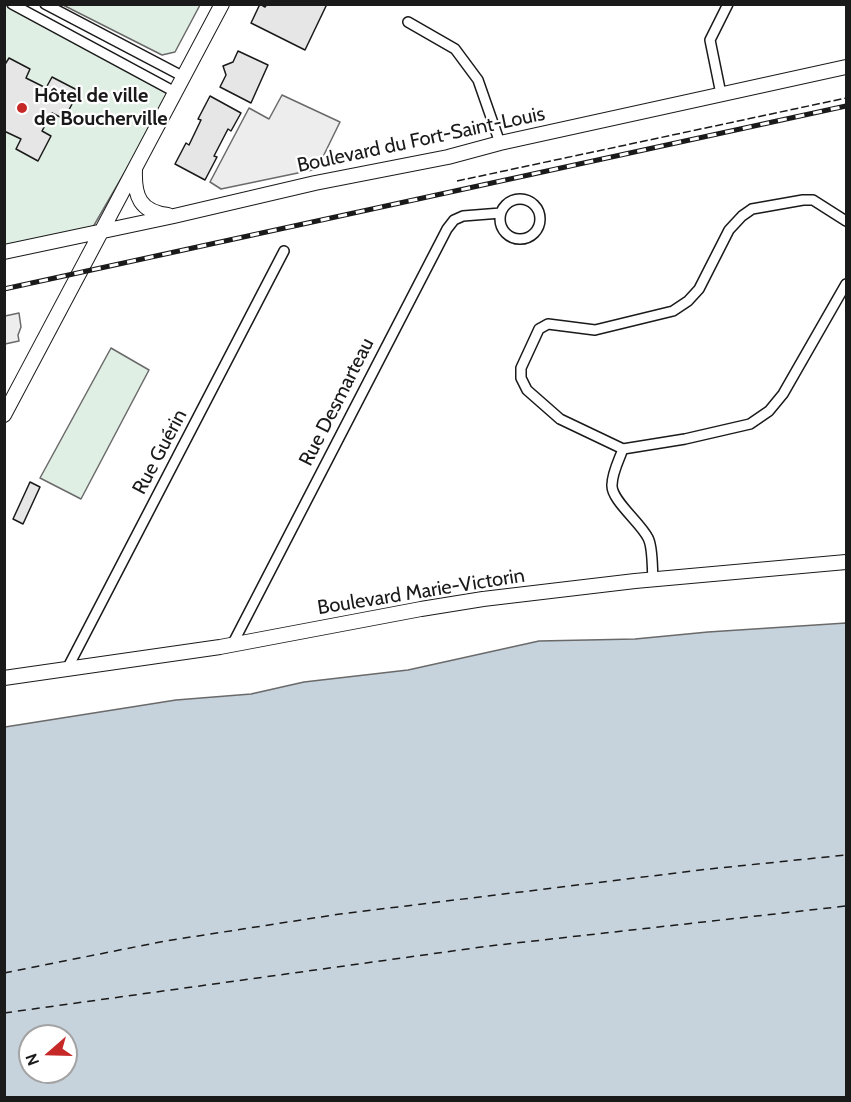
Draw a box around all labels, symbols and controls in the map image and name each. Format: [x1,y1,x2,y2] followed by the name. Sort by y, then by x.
[34,84,168,131] place label: Hôtel de ville de Boucherville
[15,101,29,115] marker: Hôtel de ville de Boucherville
[295,102,547,178] street label: Boulevard du Fort-Saint-Louis
[294,334,380,470] street label: Rue Desmarteau
[128,405,192,499] street label: Rue Guérin
[316,564,526,620] street label: Boulevard Marie-Victorin
[18,1024,78,1084] north arrow
[22,1051,43,1068] text: N

